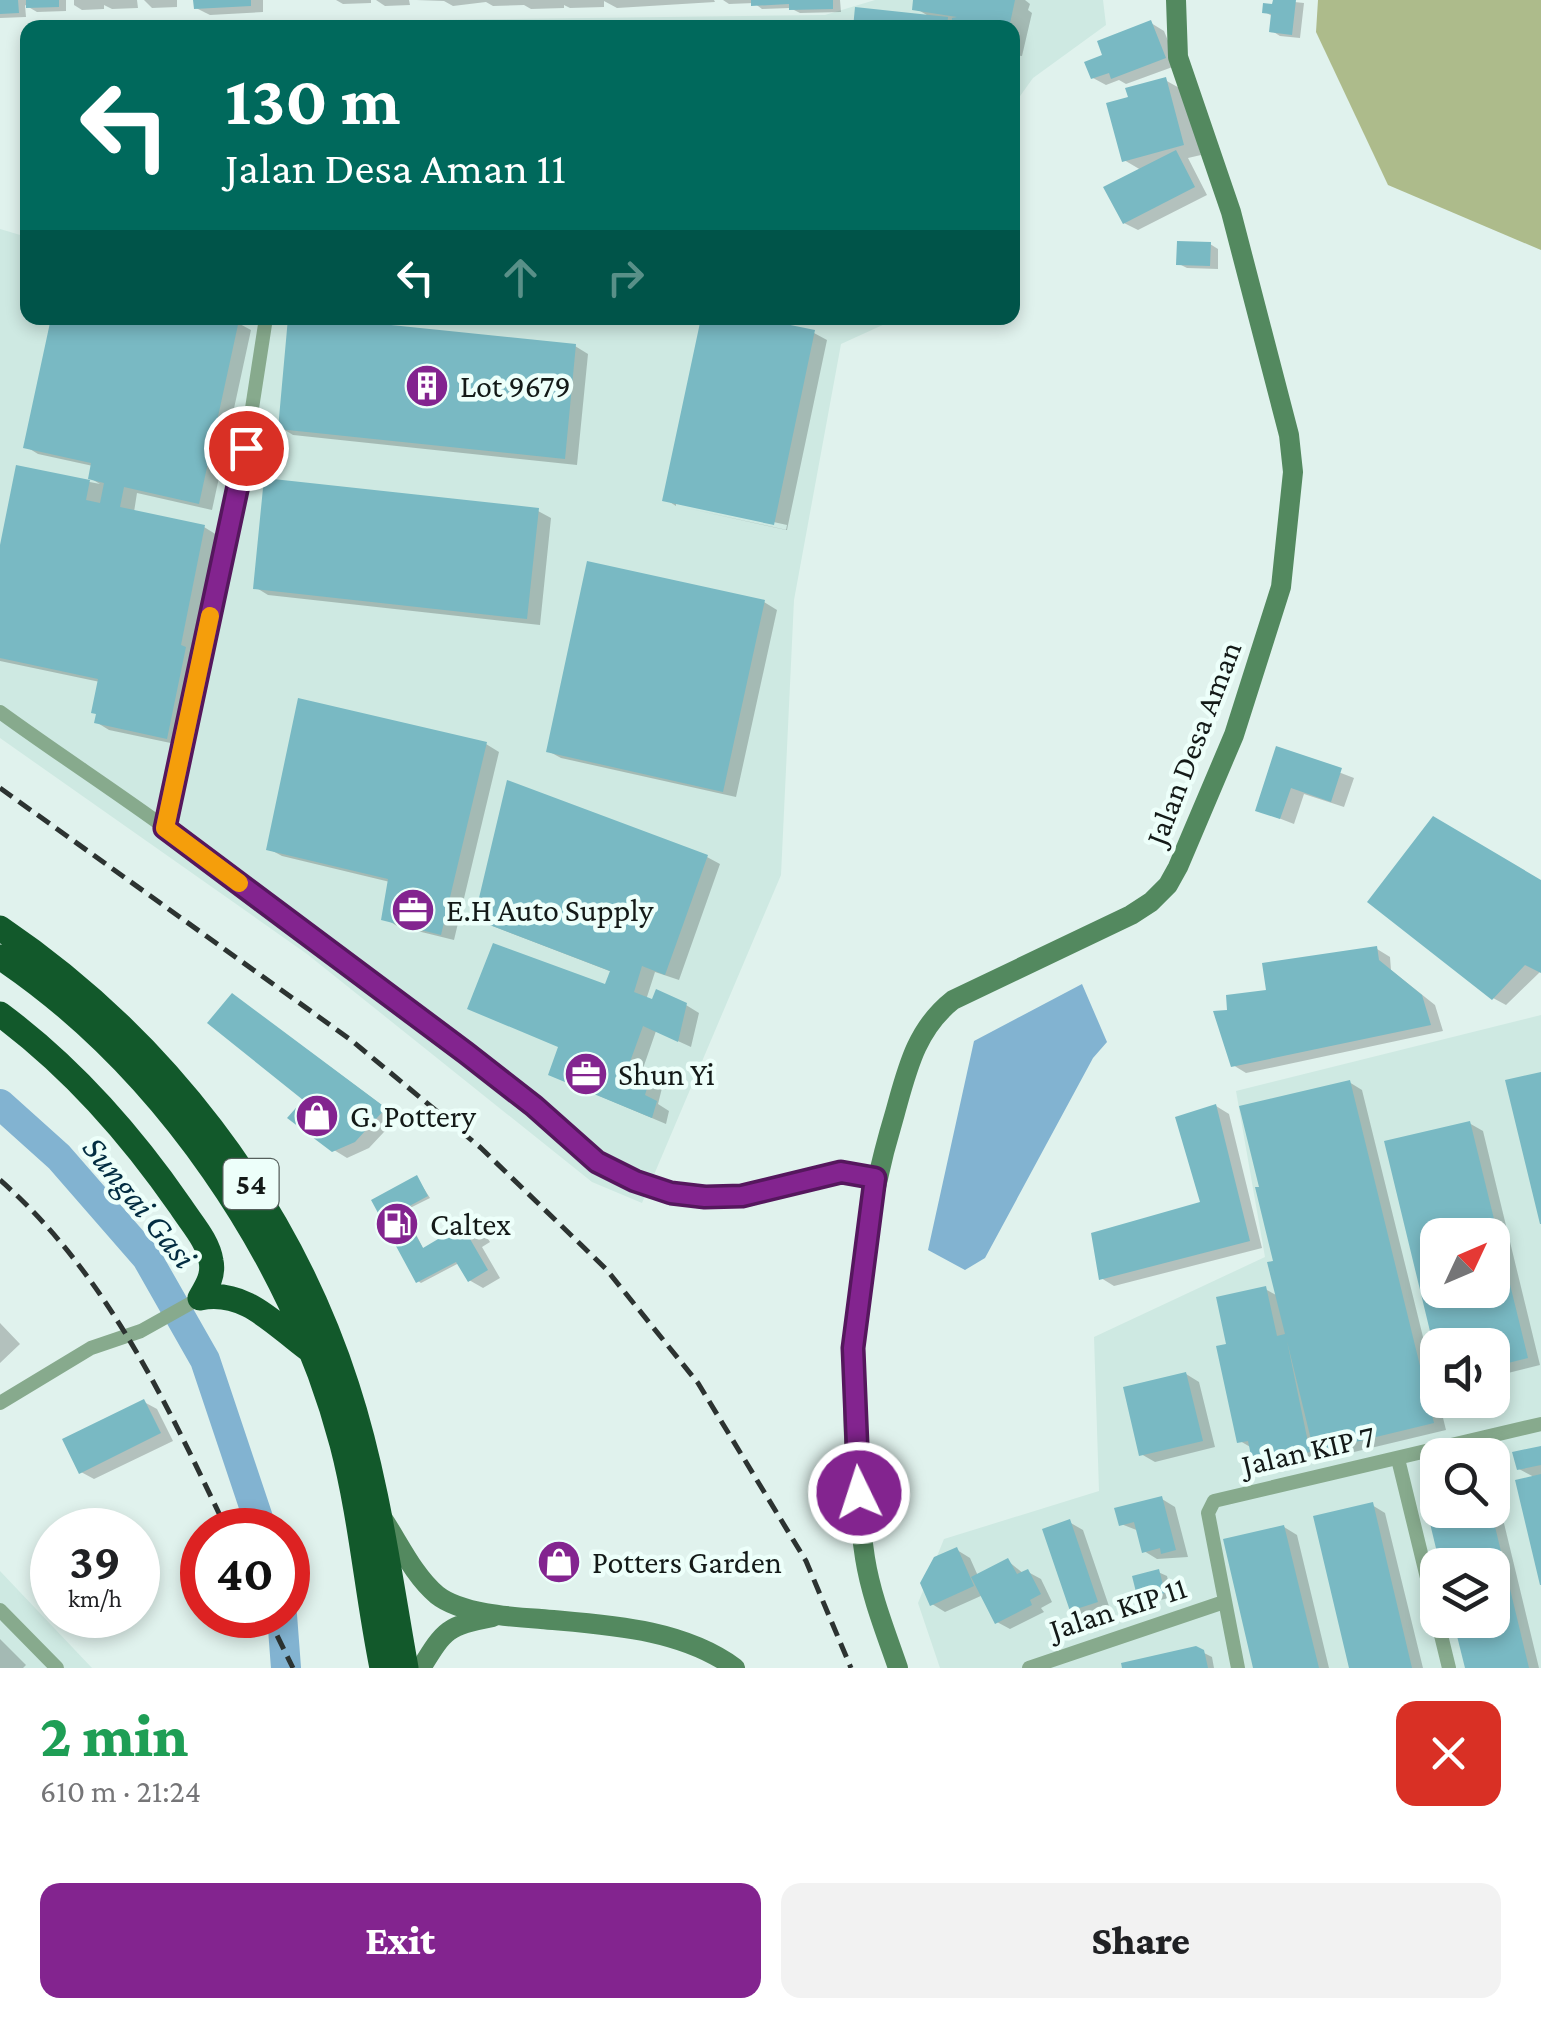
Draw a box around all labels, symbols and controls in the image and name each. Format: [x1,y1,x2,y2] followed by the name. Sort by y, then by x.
[60,60,190,190] icon: left
[225,61,401,139] text: 130 m
[225,143,566,193] text: Jalan Desa Aman 11
[388,250,443,305] icon: left
[493,250,548,305] icon: ahead
[598,250,653,305] icon: right
[404,363,450,409] building icon: Lot 9679
[460,368,571,404] place label: Lot 9679
[204,406,289,491] pin
[219,421,274,476] icon: arrive
[1137,636,1248,853] street label: Jalan Desa Aman
[390,887,436,933] office icon: E.H Auto Supply
[446,892,654,928] place label: E.H Auto Supply
[563,1051,609,1097] office icon: Shun Yi
[618,1056,715,1092] place label: Shun Yi
[294,1093,340,1139] shop icon: G. Pottery
[350,1098,476,1134] place label: G. Pottery
[75,1129,205,1276] water label: Sungai Gasi
[224,1159,278,1209] road number: 54
[374,1201,420,1247] fuel station icon: Caltex
[430,1206,511,1242] place label: Caltex
[1420,1218,1510,1308] north arrow
[1420,1218,1510,1638] map controls
[1420,1328,1510,1418] button: sound
[1235,1417,1378,1483] street label: Jalan KIP 7
[1420,1438,1510,1528] button: search
[807,1441,911,1545] position arrow
[180,1508,310,1638] speed limit sign: 40
[69,1533,121,1589] text: 39
[536,1539,582,1585] shop icon: Potters Garden
[592,1544,782,1580] place label: Potters Garden
[1420,1548,1510,1638] button: layers
[1042,1569,1191,1648] street label: Jalan KIP 11
[68,1585,122,1612] text: km/h
[1396,1701,1501,1806] button: close
[40,1702,188,1769] text: 2 min
[40,1773,201,1809] text: 610 m · 21:24
[40,1883,761,1998] button: Exit
[781,1883,1501,1998] button: Share

